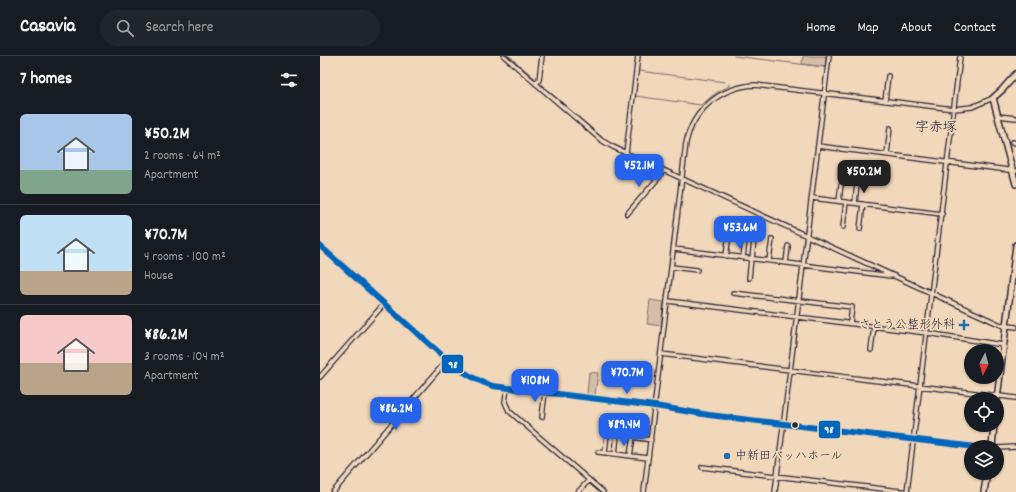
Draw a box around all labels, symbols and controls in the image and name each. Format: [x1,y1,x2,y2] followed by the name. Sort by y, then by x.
[100,10,380,46] search box
[20,14,76,41] text: Casavia
[114,17,136,39] icon: search
[146,17,213,39] text: Search here
[806,18,835,38] text: Home
[857,18,879,38] text: Map
[901,18,932,38] text: About
[954,18,996,38] text: Contact
[20,68,72,92] text: 7 homes
[278,69,300,91] icon: filters
[915,118,957,138] district label: 字赤塚
[144,123,190,147] text: ¥50.2M
[52,130,100,178] icon: home
[144,147,221,166] text: 2 rooms · 64 m²
[606,154,672,188] pin: ¥52.1M
[624,157,654,176] text: ¥52.1M
[831,160,897,194] pin: ¥50.2M
[847,163,881,182] text: ¥50.2M
[144,166,198,185] text: Apartment
[707,216,773,250] pin: ¥53.6M
[723,219,757,238] text: ¥53.6M
[144,224,187,248] text: ¥70.7M
[52,231,100,279] icon: home
[144,248,226,267] text: 4 rooms · 100 m²
[144,267,173,286] text: House
[859,317,955,334] place label: さとう公整形外科
[958,319,970,331] marker: さとう公整形外科
[144,324,188,348] text: ¥86.2M
[52,331,100,379] icon: home
[964,344,1004,384] north arrow
[964,344,1004,480] map controls
[144,348,224,367] text: 3 rooms · 104 m²
[441,354,464,374] line badge: 98
[448,358,458,374] text: 98
[594,361,660,395] pin: ¥70.7M
[610,364,644,383] text: ¥70.7M
[144,367,198,386] text: Apartment
[507,369,563,403] pin: ¥108M
[520,372,550,391] text: ¥108M
[964,392,1004,432] button: locate
[363,397,429,431] pin: ¥86.2M
[379,400,413,419] text: ¥86.2M
[591,413,657,447] pin: ¥89.4M
[608,416,640,435] text: ¥89.4M
[790,420,800,430] unlabelled marker
[818,420,841,439] line badge: 98
[824,423,834,439] text: 98
[964,440,1004,480] button: layers
[735,448,842,465] place label: 中新田バッハホール
[722,451,732,461] marker: 中新田バッハホール

